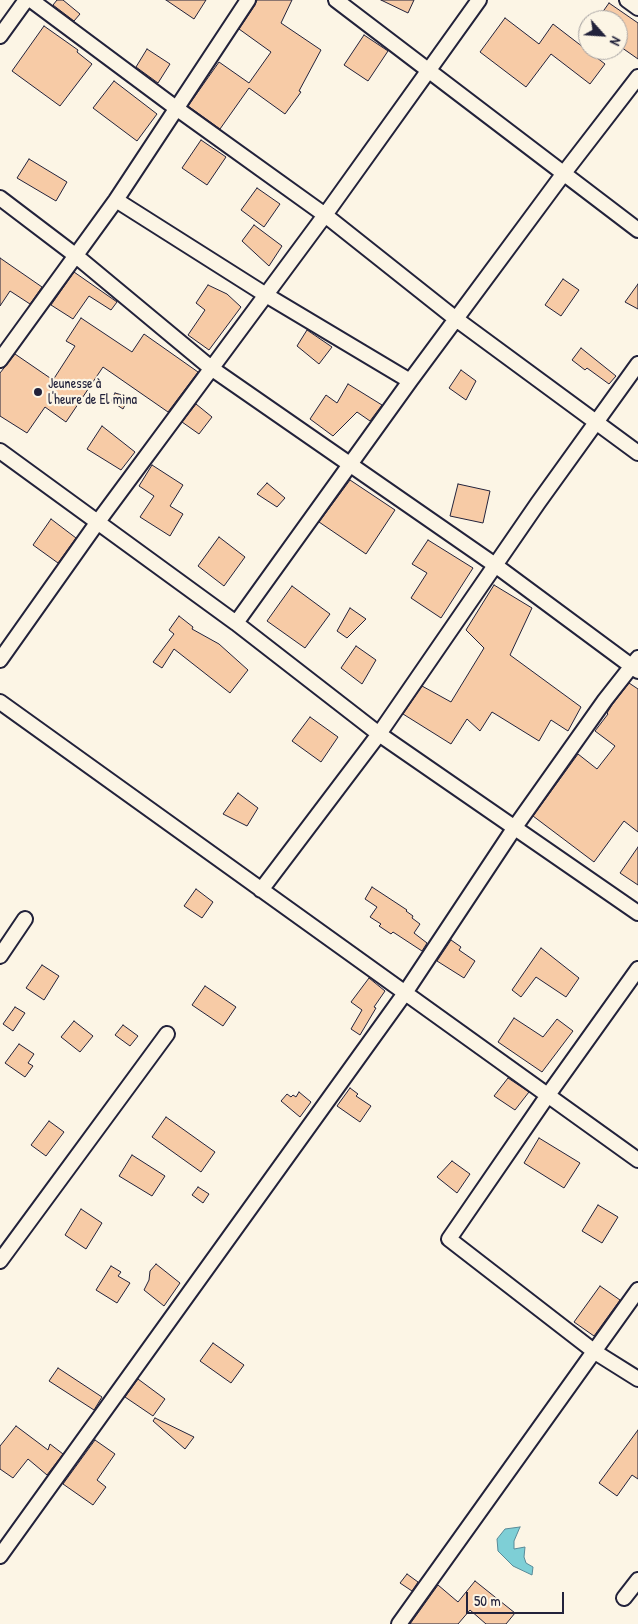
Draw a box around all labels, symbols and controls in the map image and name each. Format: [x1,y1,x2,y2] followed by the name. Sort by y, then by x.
[578,10,628,60] north arrow
[606,34,626,49] text: N
[48,376,137,408] place label: Jeunesse à l'heure de El mina
[32,386,44,398] marker: Jeunesse à l'heure de El mina
[468,1582,566,1614] scale bar
[474,1590,501,1611] text: 50 m

